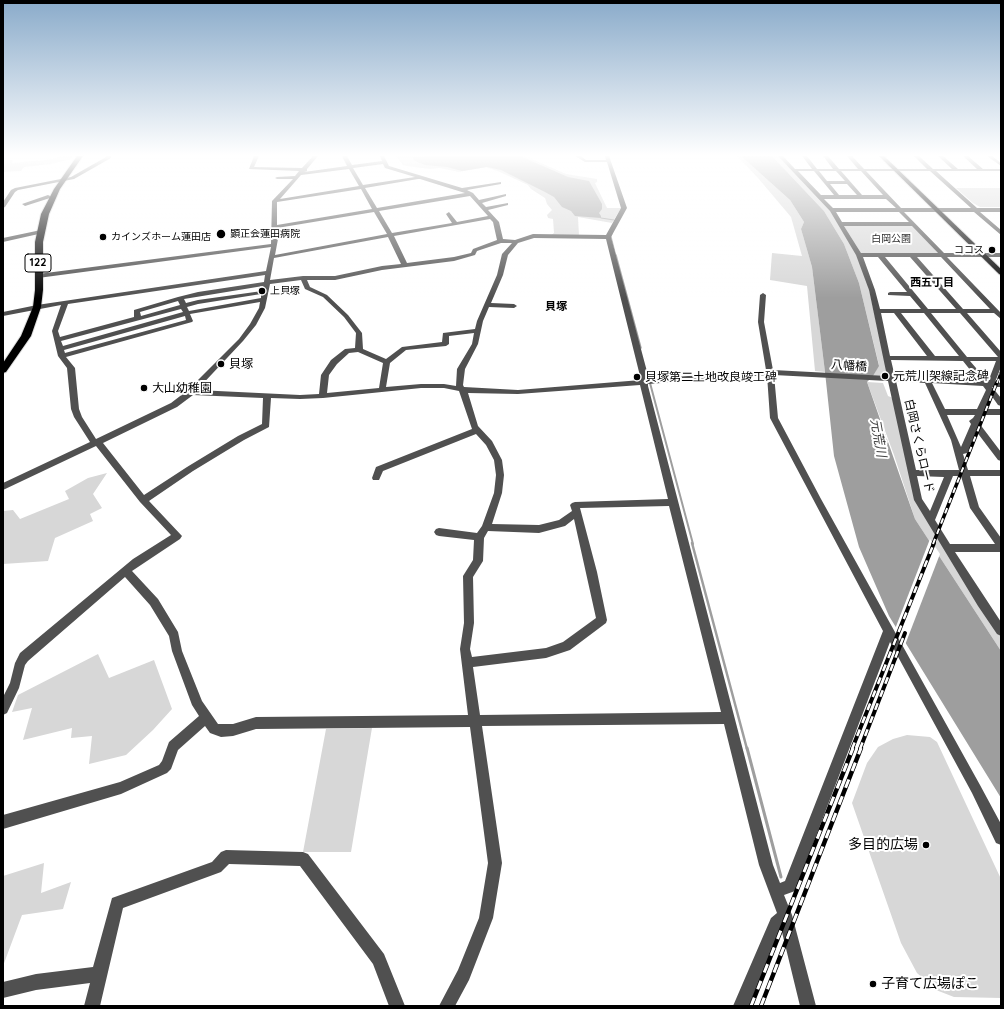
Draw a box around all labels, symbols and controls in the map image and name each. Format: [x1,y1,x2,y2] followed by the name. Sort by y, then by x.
[215,228,227,240] marker: 顕正会蓮田病院
[230,228,300,240] place label: 顕正会蓮田病院
[111,231,211,243] place label: カインズホーム蓮田店
[98,232,108,242] marker: カインズホーム蓮田店
[871,233,911,245] park label: 白岡公園
[954,244,984,256] place label: ココス
[987,245,997,255] marker: ココス
[25,254,51,272] road number: 122
[910,276,954,290] district label: 西五丁目
[270,285,300,297] place label: 上貝塚
[257,286,267,296] marker: 上貝塚
[545,300,567,314] district label: 貝塚
[229,357,253,371] place label: 貝塚
[831,358,867,374] street label: 八幡橋
[216,359,226,369] marker: 貝塚
[893,369,989,383] place label: 元荒川架線記念碑
[645,370,777,384] place label: 貝塚第二土地改良竣工碑
[880,371,890,381] marker: 元荒川架線記念碑
[632,372,642,382] marker: 貝塚第二土地改良竣工碑
[152,381,212,395] place label: 大山幼稚園
[139,383,149,393] marker: 大山幼稚園
[901,398,937,494] street label: 白岡さくらロード
[867,417,889,459] water label: 元荒川
[848,837,918,853] place label: 多目的広場
[921,840,931,850] marker: 多目的広場
[881,976,979,992] place label: 子育て広場ぽこ
[868,979,878,989] marker: 子育て広場ぽこ

